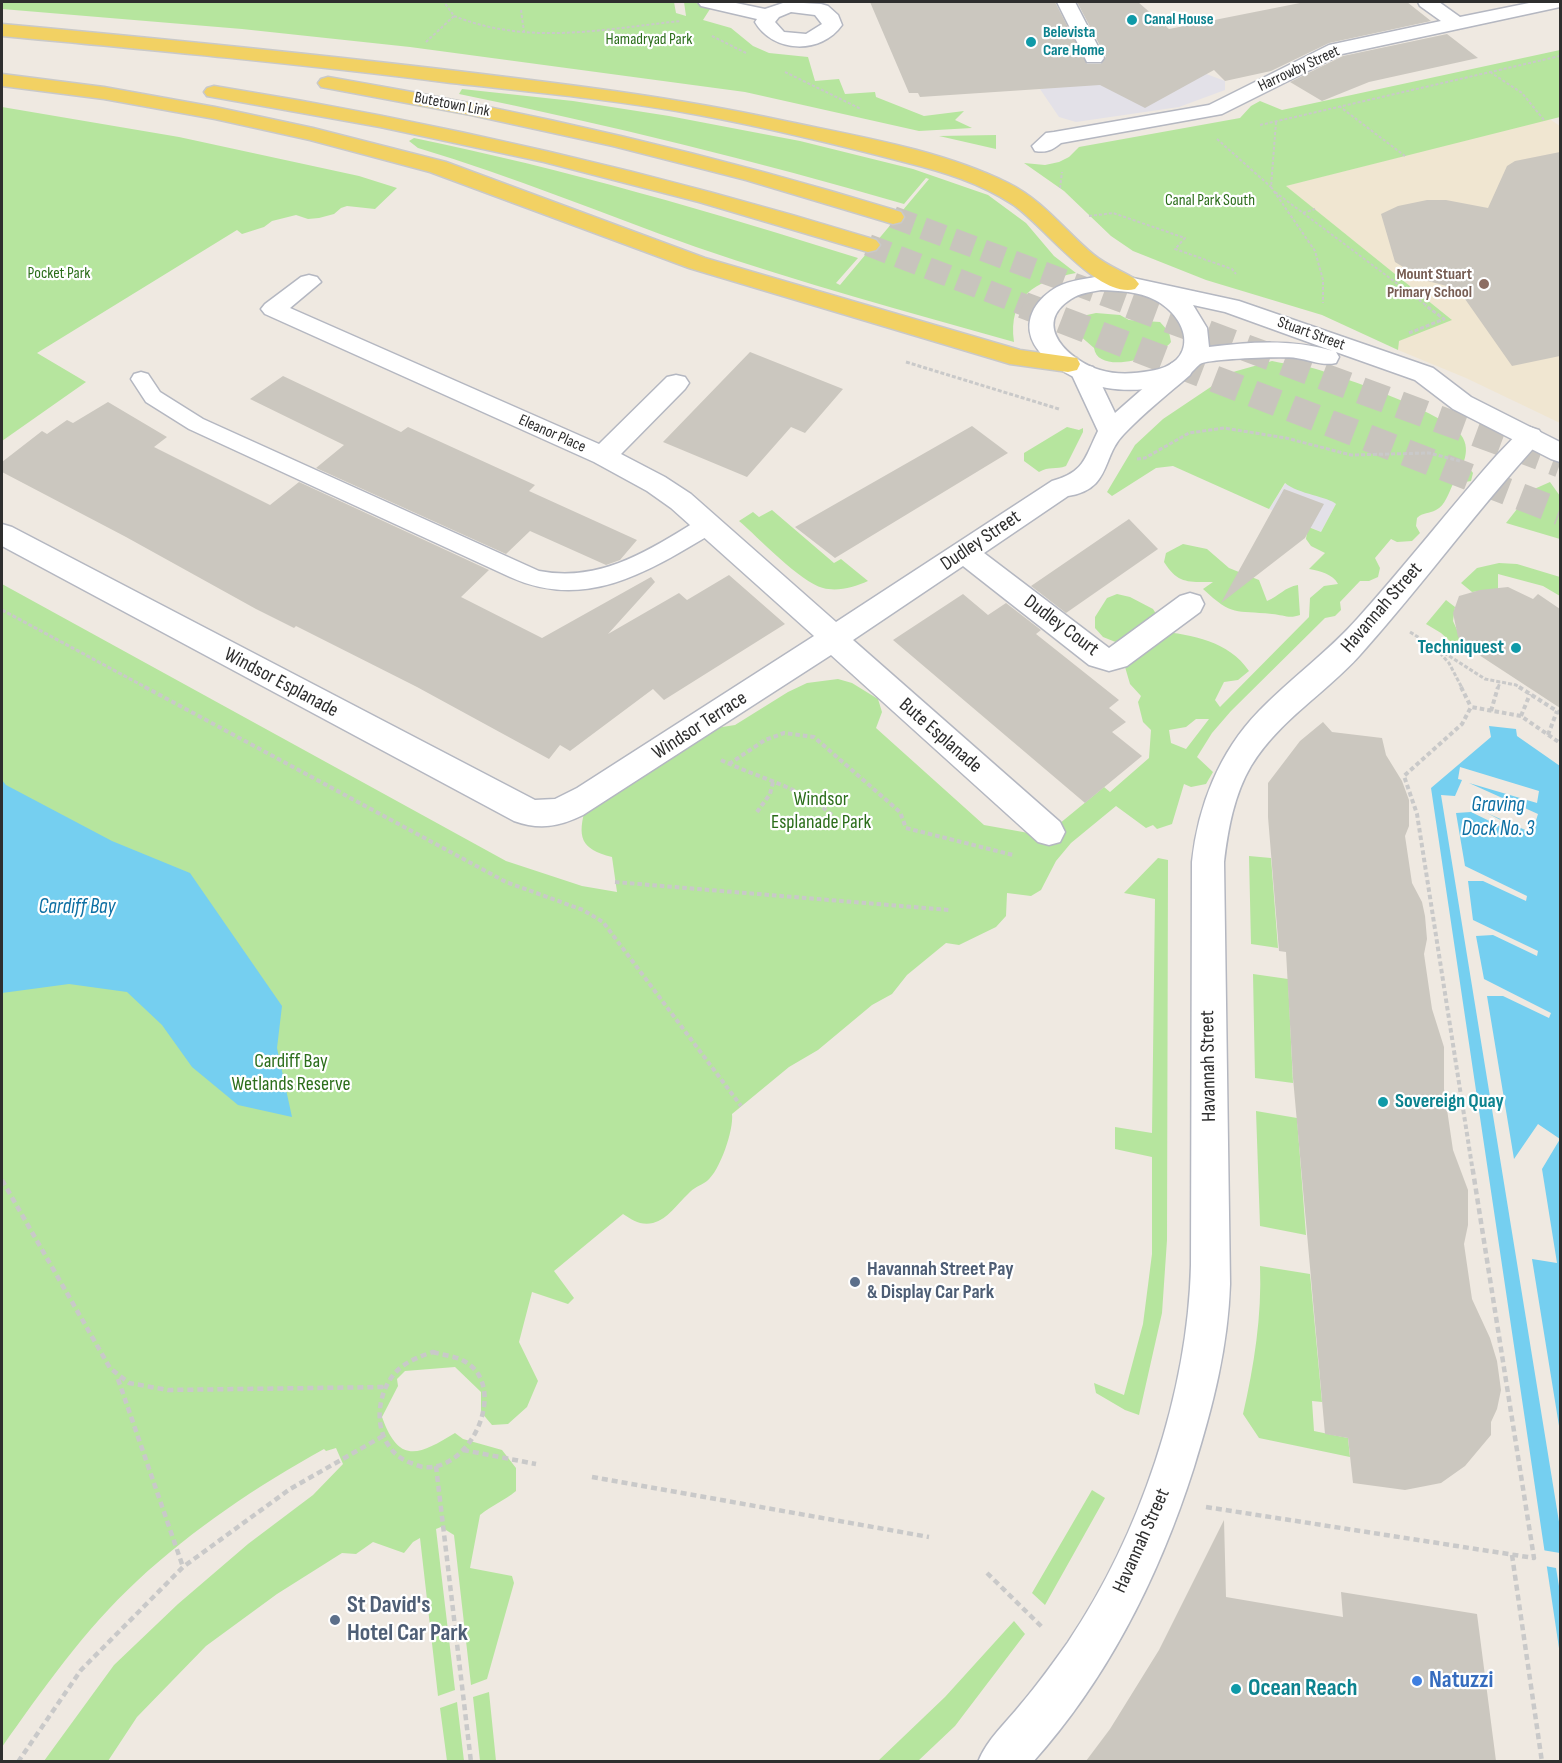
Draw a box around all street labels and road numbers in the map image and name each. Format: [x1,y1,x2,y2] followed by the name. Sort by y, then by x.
[1255,42,1343,96] street label: Harrowby Street
[413,88,491,122] street label: Butetown Link
[1275,313,1347,355] street label: Stuart Street
[515,411,589,457] street label: Eleanor Place
[936,506,1026,576] street label: Dudley Street
[1336,558,1428,658] street label: Havannah Street
[1019,590,1103,662] street label: Dudley Court
[220,643,342,723] street label: Windsor Esplanade
[648,687,752,765] street label: Windsor Terrace
[894,693,986,779] street label: Bute Esplanade
[1196,1010,1222,1122] street label: Havannah Street
[1108,1485,1176,1597] street label: Havannah Street

